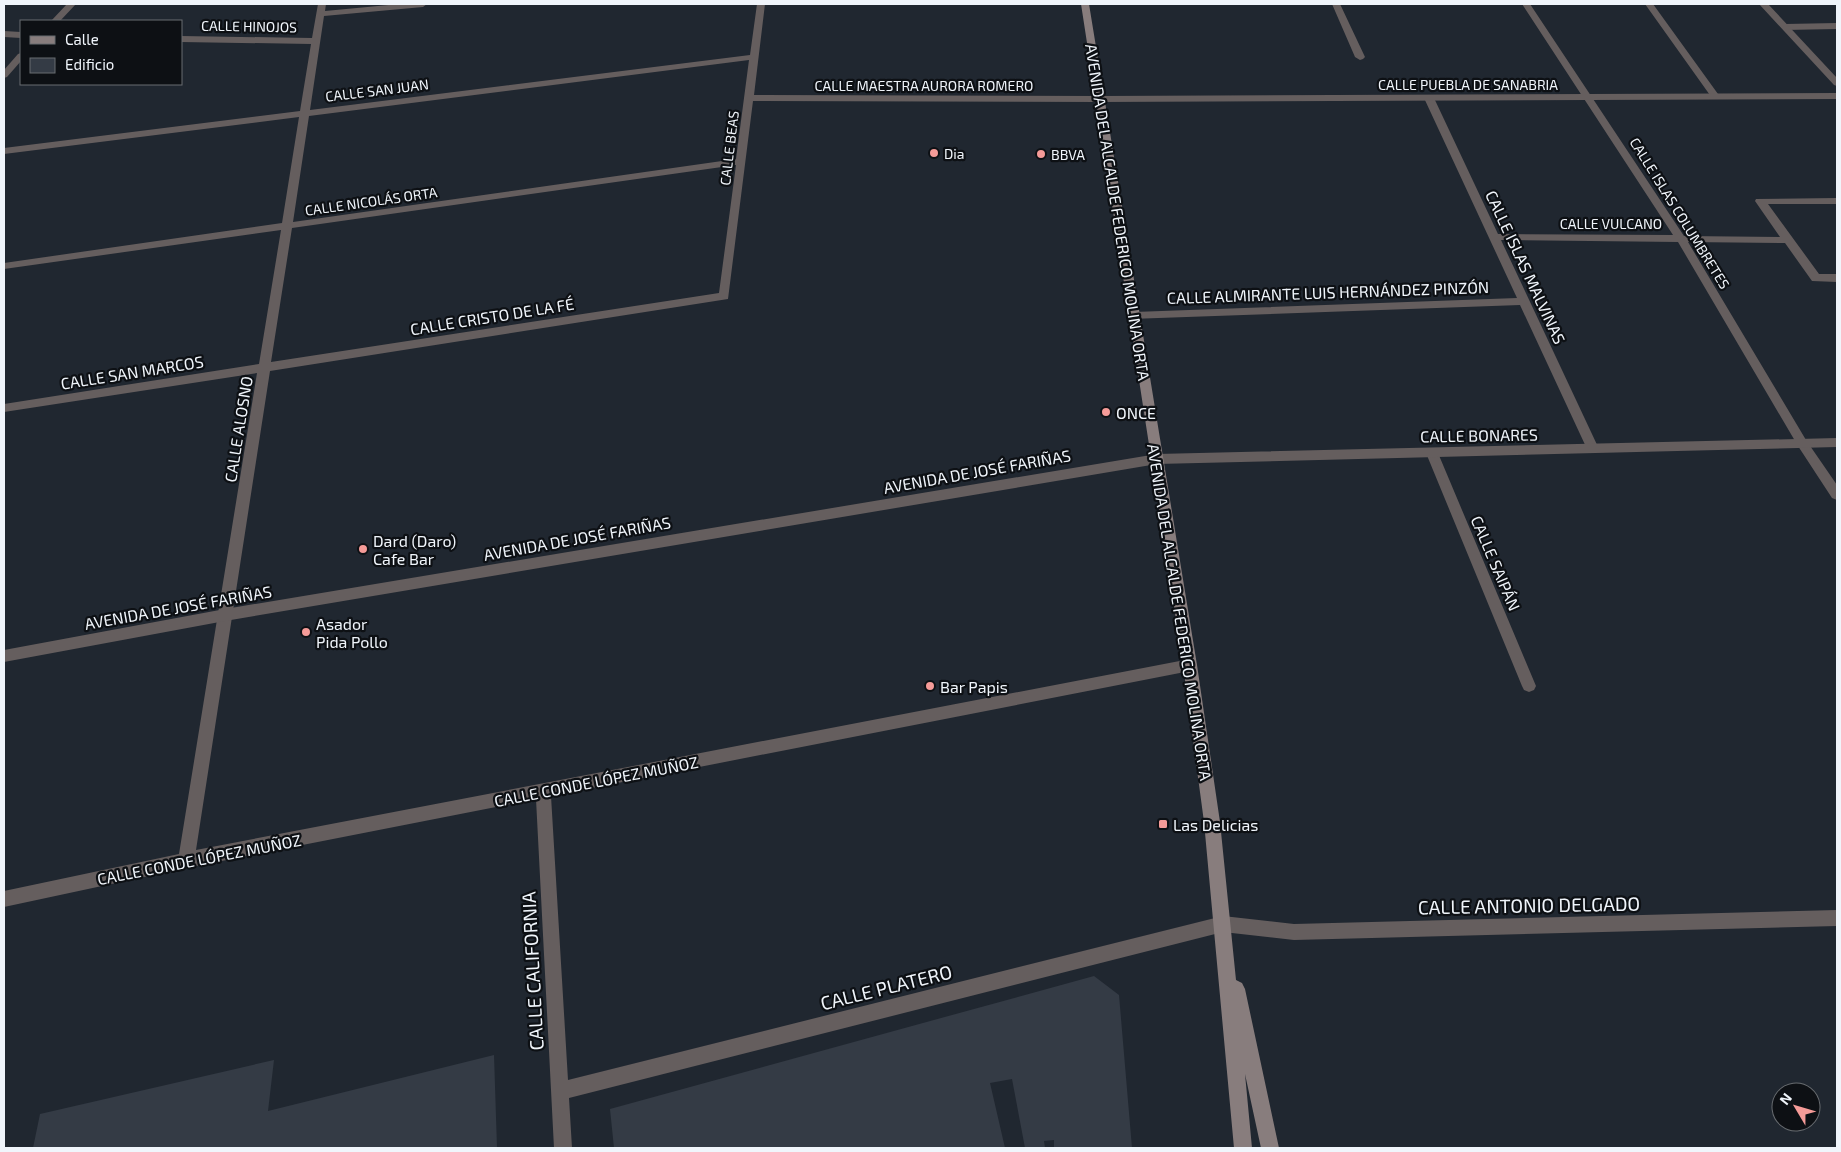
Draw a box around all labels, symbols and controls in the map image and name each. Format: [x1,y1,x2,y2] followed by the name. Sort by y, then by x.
[201,17,297,35] street label: CALLE HINOJOS
[20,20,182,85] legend
[65,30,99,48] text: Calle
[1082,42,1154,382] street label: AVENIDA DEL ALCALDE FEDERICO MOLINA ORTA
[65,55,114,73] text: Edificio
[324,75,430,105] street label: CALLE SAN JUAN
[1378,76,1558,93] street label: CALLE PUEBLA DE SANABRIA
[815,77,1033,94] street label: CALLE MAESTRA AURORA ROMERO
[716,110,742,186] street label: CALLE BEAS
[1626,134,1734,292] street label: CALLE ISLAS COLUMBRETES
[944,145,964,162] place label: Dia
[1051,146,1085,163] place label: BBVA
[928,147,940,159] marker: Dia
[1035,148,1047,160] marker: BBVA
[304,183,439,219] street label: CALLE NICOLÁS ORTA
[1482,187,1570,347] street label: CALLE ISLAS MALVINAS
[1560,215,1662,232] street label: CALLE VULCANO
[1167,277,1489,307] street label: CALLE ALMIRANTE LUIS HERNÁNDEZ PINZÓN
[409,294,575,338] street label: CALLE CRISTO DE LA FÉ
[59,351,205,393] street label: CALLE SAN MARCOS
[220,375,256,483] street label: CALLE ALOSNO
[1116,403,1156,422] place label: ONCE
[1100,406,1112,418] marker: ONCE
[1420,424,1538,446] street label: CALLE BONARES
[1144,442,1216,782] street label: AVENIDA DEL ALCALDE FEDERICO MOLINA ORTA
[882,445,1072,497] street label: AVENIDA DE JOSÉ FARIÑAS
[482,512,672,564] street label: AVENIDA DE JOSÉ FARIÑAS
[1467,513,1525,613] street label: CALLE SAIPÁN
[373,531,456,568] place label: Dard (Daro) Cafe Bar
[357,543,369,555] marker: Dard (Daro) Cafe Bar
[83,581,273,633] street label: AVENIDA DE JOSÉ FARIÑAS
[316,614,388,651] place label: Asador Pida Pollo
[300,626,312,638] marker: Asador Pida Pollo
[940,677,1008,696] place label: Bar Papis
[924,680,936,692] marker: Bar Papis
[492,752,700,810] street label: CALLE CONDE LÓPEZ MUÑOZ
[1173,815,1258,834] place label: Las Delicias
[1157,818,1169,830] marker: Las Delicias
[95,830,303,888] street label: CALLE CONDE LÓPEZ MUÑOZ
[516,891,548,1051] street label: CALLE CALIFORNIA
[1418,892,1640,918] street label: CALLE ANTONIO DELGADO
[818,960,954,1014] street label: CALLE PLATERO
[1771,1082,1821,1132] north arrow
[1776,1089,1795,1108] text: N

